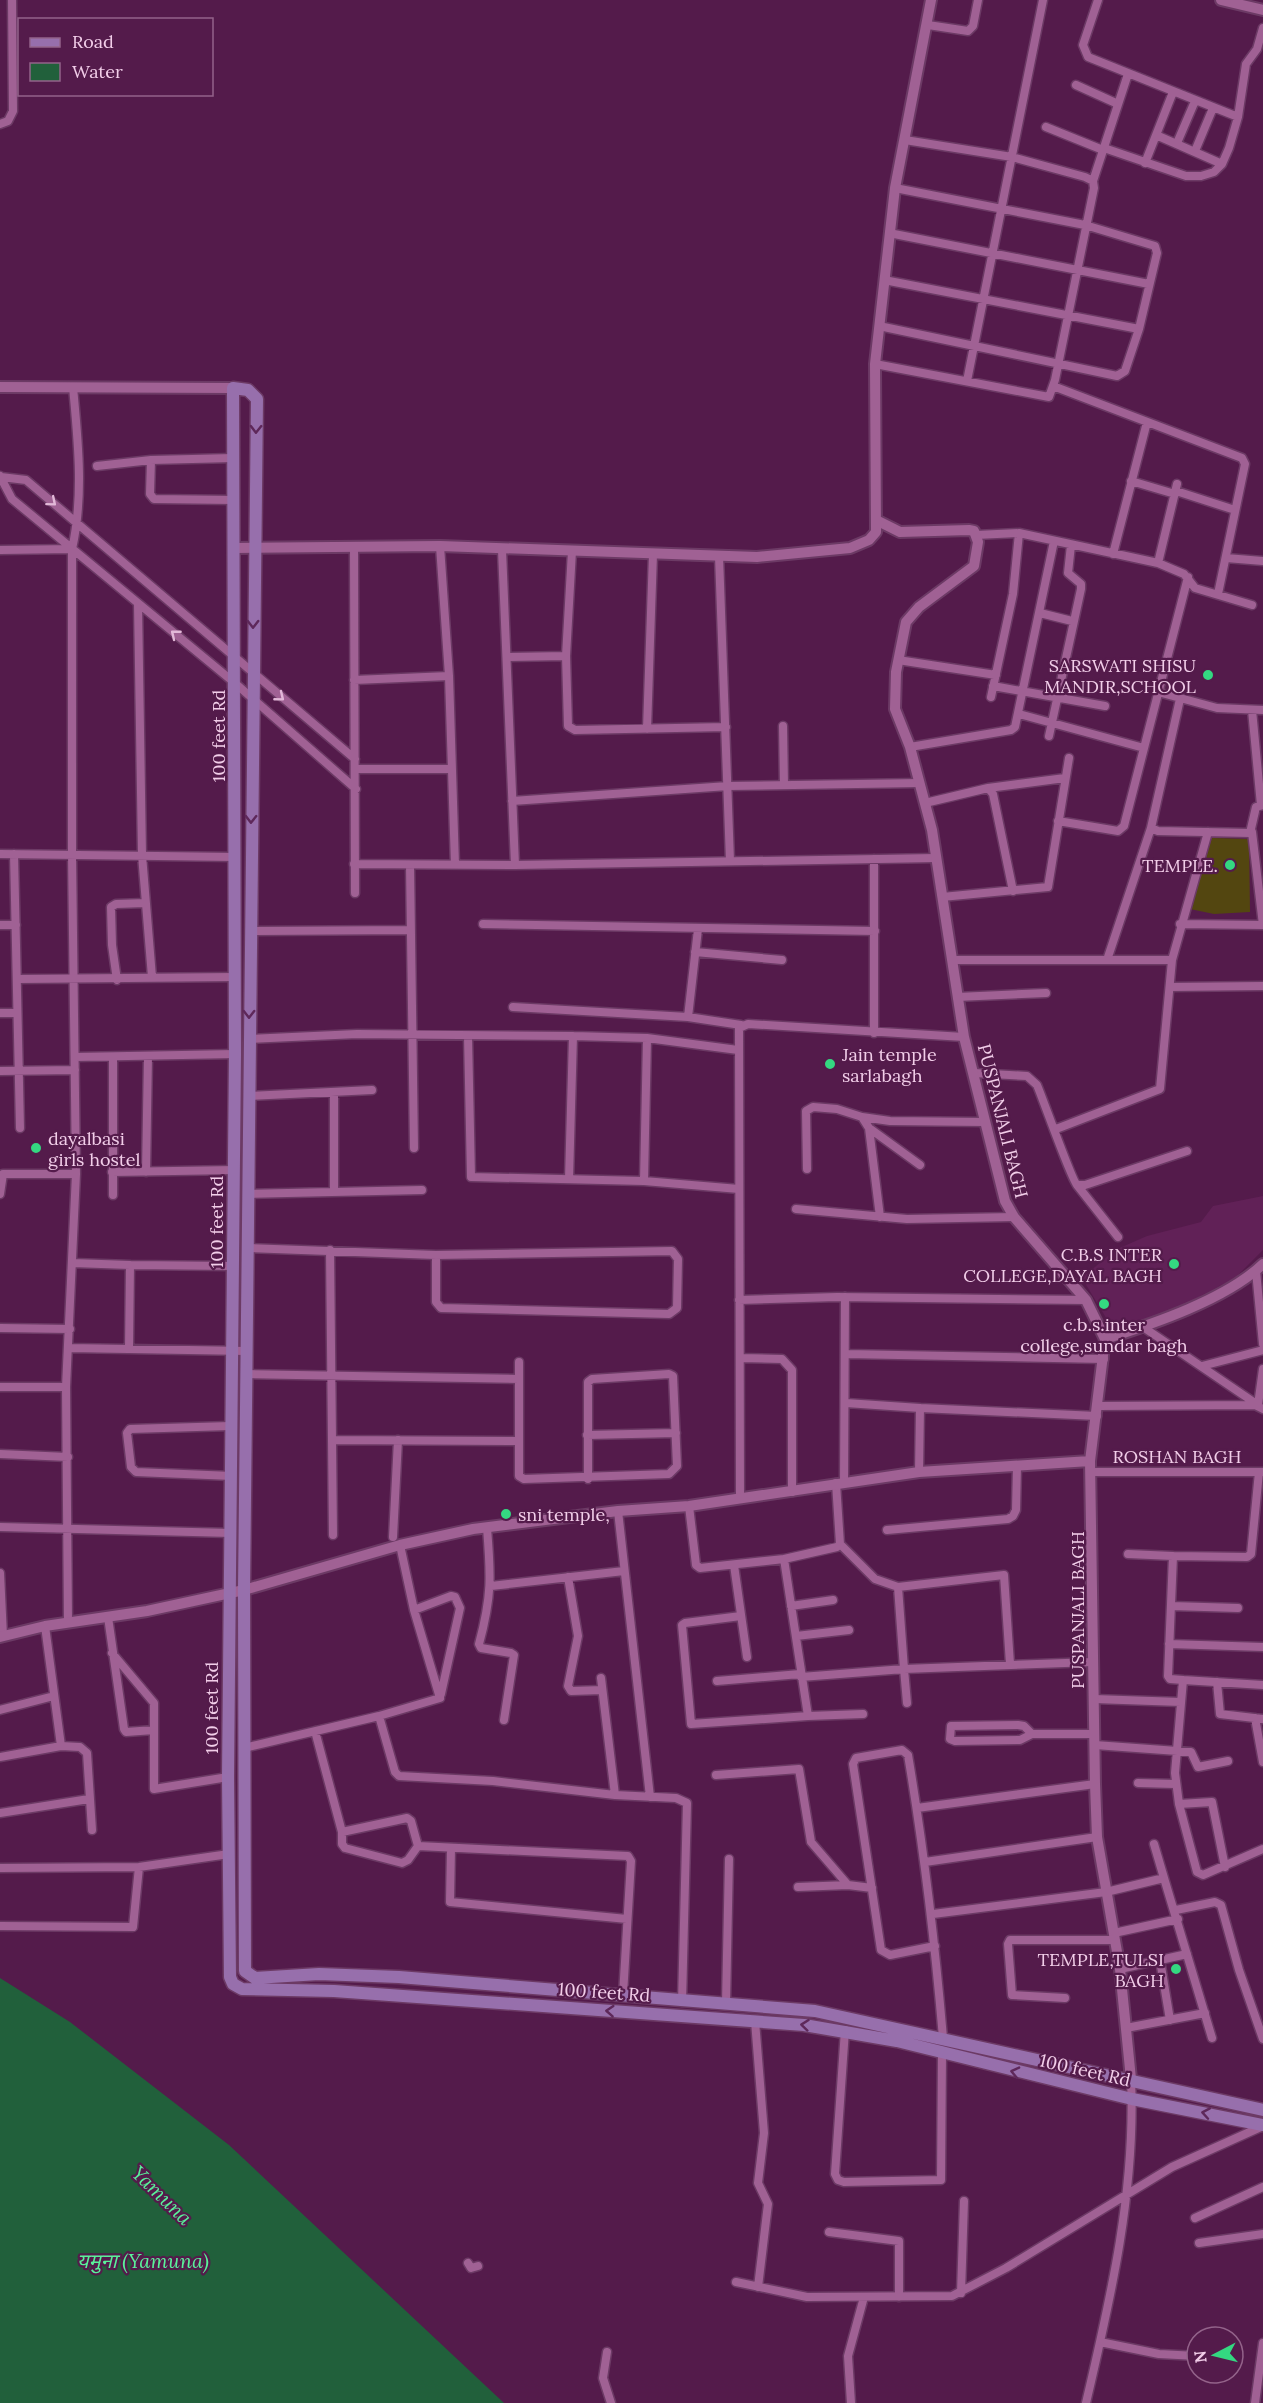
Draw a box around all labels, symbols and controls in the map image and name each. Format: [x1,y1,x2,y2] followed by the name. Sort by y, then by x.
[18,18,213,96] legend
[72,30,114,53] text: Road
[72,60,123,83] text: Water
[250,425,262,434] one-way arrow
[45,495,56,506] one-way arrow
[247,620,259,629] one-way arrow
[170,630,181,641] one-way arrow
[1044,654,1197,698] place label: SARSWATI SHISU MANDIR,SCHOOL
[1201,668,1215,682] marker: SARSWATI SHISU MANDIR,SCHOOL
[207,689,230,782] street label: 100 feet Rd
[273,690,284,701] one-way arrow
[245,815,257,824] one-way arrow
[1142,854,1218,877] place label: TEMPLE.
[1223,858,1237,872] marker: TEMPLE.
[243,1010,255,1019] one-way arrow
[973,1041,1033,1201] street label: PUSPANJALI BAGH
[841,1043,937,1087] place label: Jain temple sarlabagh
[823,1057,837,1071] marker: Jain temple sarlabagh
[48,1127,140,1171] place label: dayalbasi girls hostel
[29,1141,43,1155] marker: dayalbasi girls hostel
[205,1175,228,1268] street label: 100 feet Rd
[963,1243,1163,1287] place label: C.B.S INTER COLLEGE,DAYAL BAGH
[1167,1257,1181,1271] marker: C.B.S INTER COLLEGE,DAYAL BAGH
[1097,1297,1111,1311] marker: c.b.s.inter college,sundar bagh
[1020,1313,1188,1357] place label: c.b.s.inter college,sundar bagh
[1112,1445,1242,1468] street label: ROSHAN BAGH
[518,1503,610,1526] place label: sni temple,
[499,1507,513,1521] marker: sni temple,
[1066,1531,1089,1689] street label: PUSPANJALI BAGH
[200,1661,223,1754] street label: 100 feet Rd
[1038,1948,1164,1992] place label: TEMPLE,TULSI BAGH
[1169,1962,1183,1976] marker: TEMPLE,TULSI BAGH
[557,1977,651,2007] street label: 100 feet Rd
[606,2005,615,2018] one-way arrow
[800,2019,809,2032] one-way arrow
[1037,2048,1133,2092] street label: 100 feet Rd
[1011,2066,1021,2079] one-way arrow
[1201,2107,1211,2119] one-way arrow
[126,2160,198,2230] water label: Yamuna
[77,2248,209,2274] water label: यमुना (Yamuna)
[1185,2325,1245,2385] north arrow
[1189,2349,1211,2364] text: N

